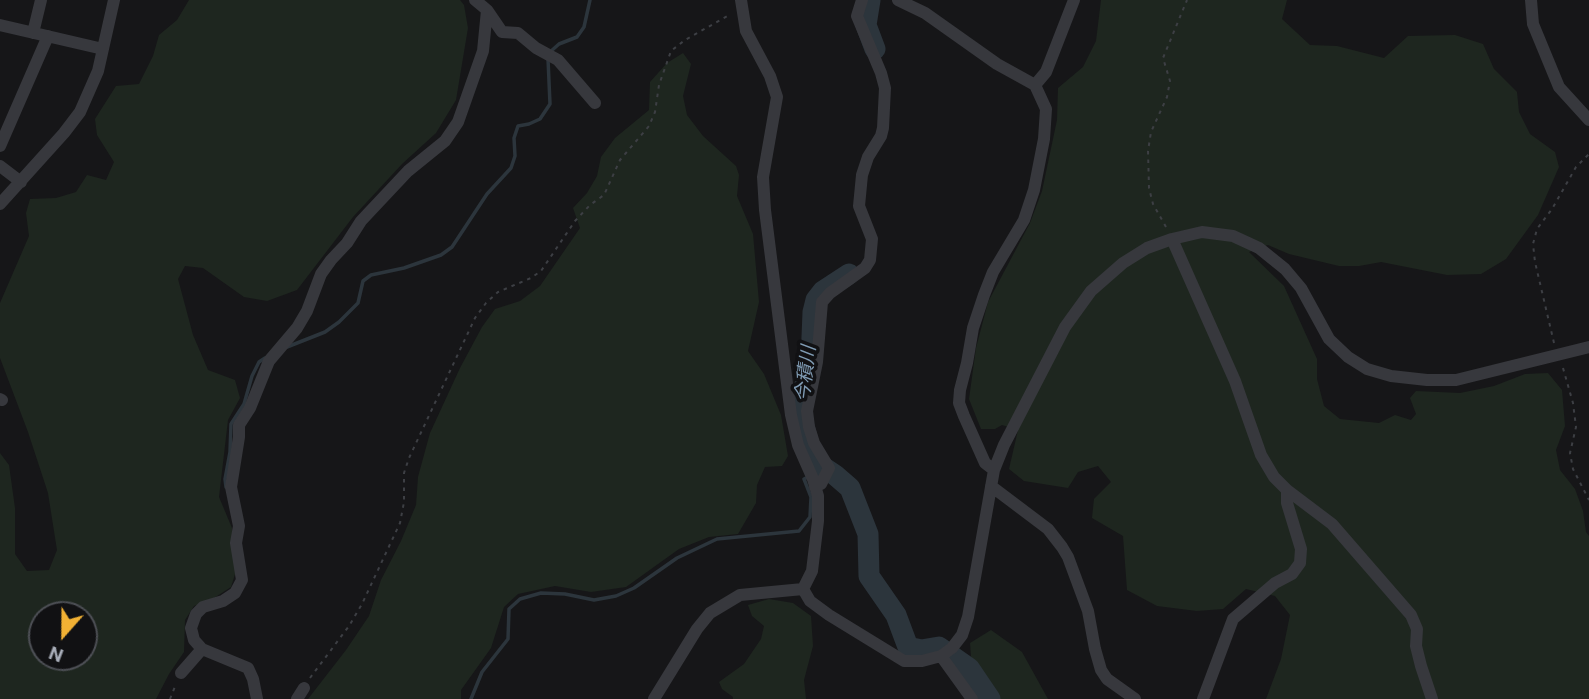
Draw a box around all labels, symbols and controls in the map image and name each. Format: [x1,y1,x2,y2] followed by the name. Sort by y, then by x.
[792,344,822,404] water label: 今積川
[28,601,98,671] north arrow
[46,641,66,667] text: N

